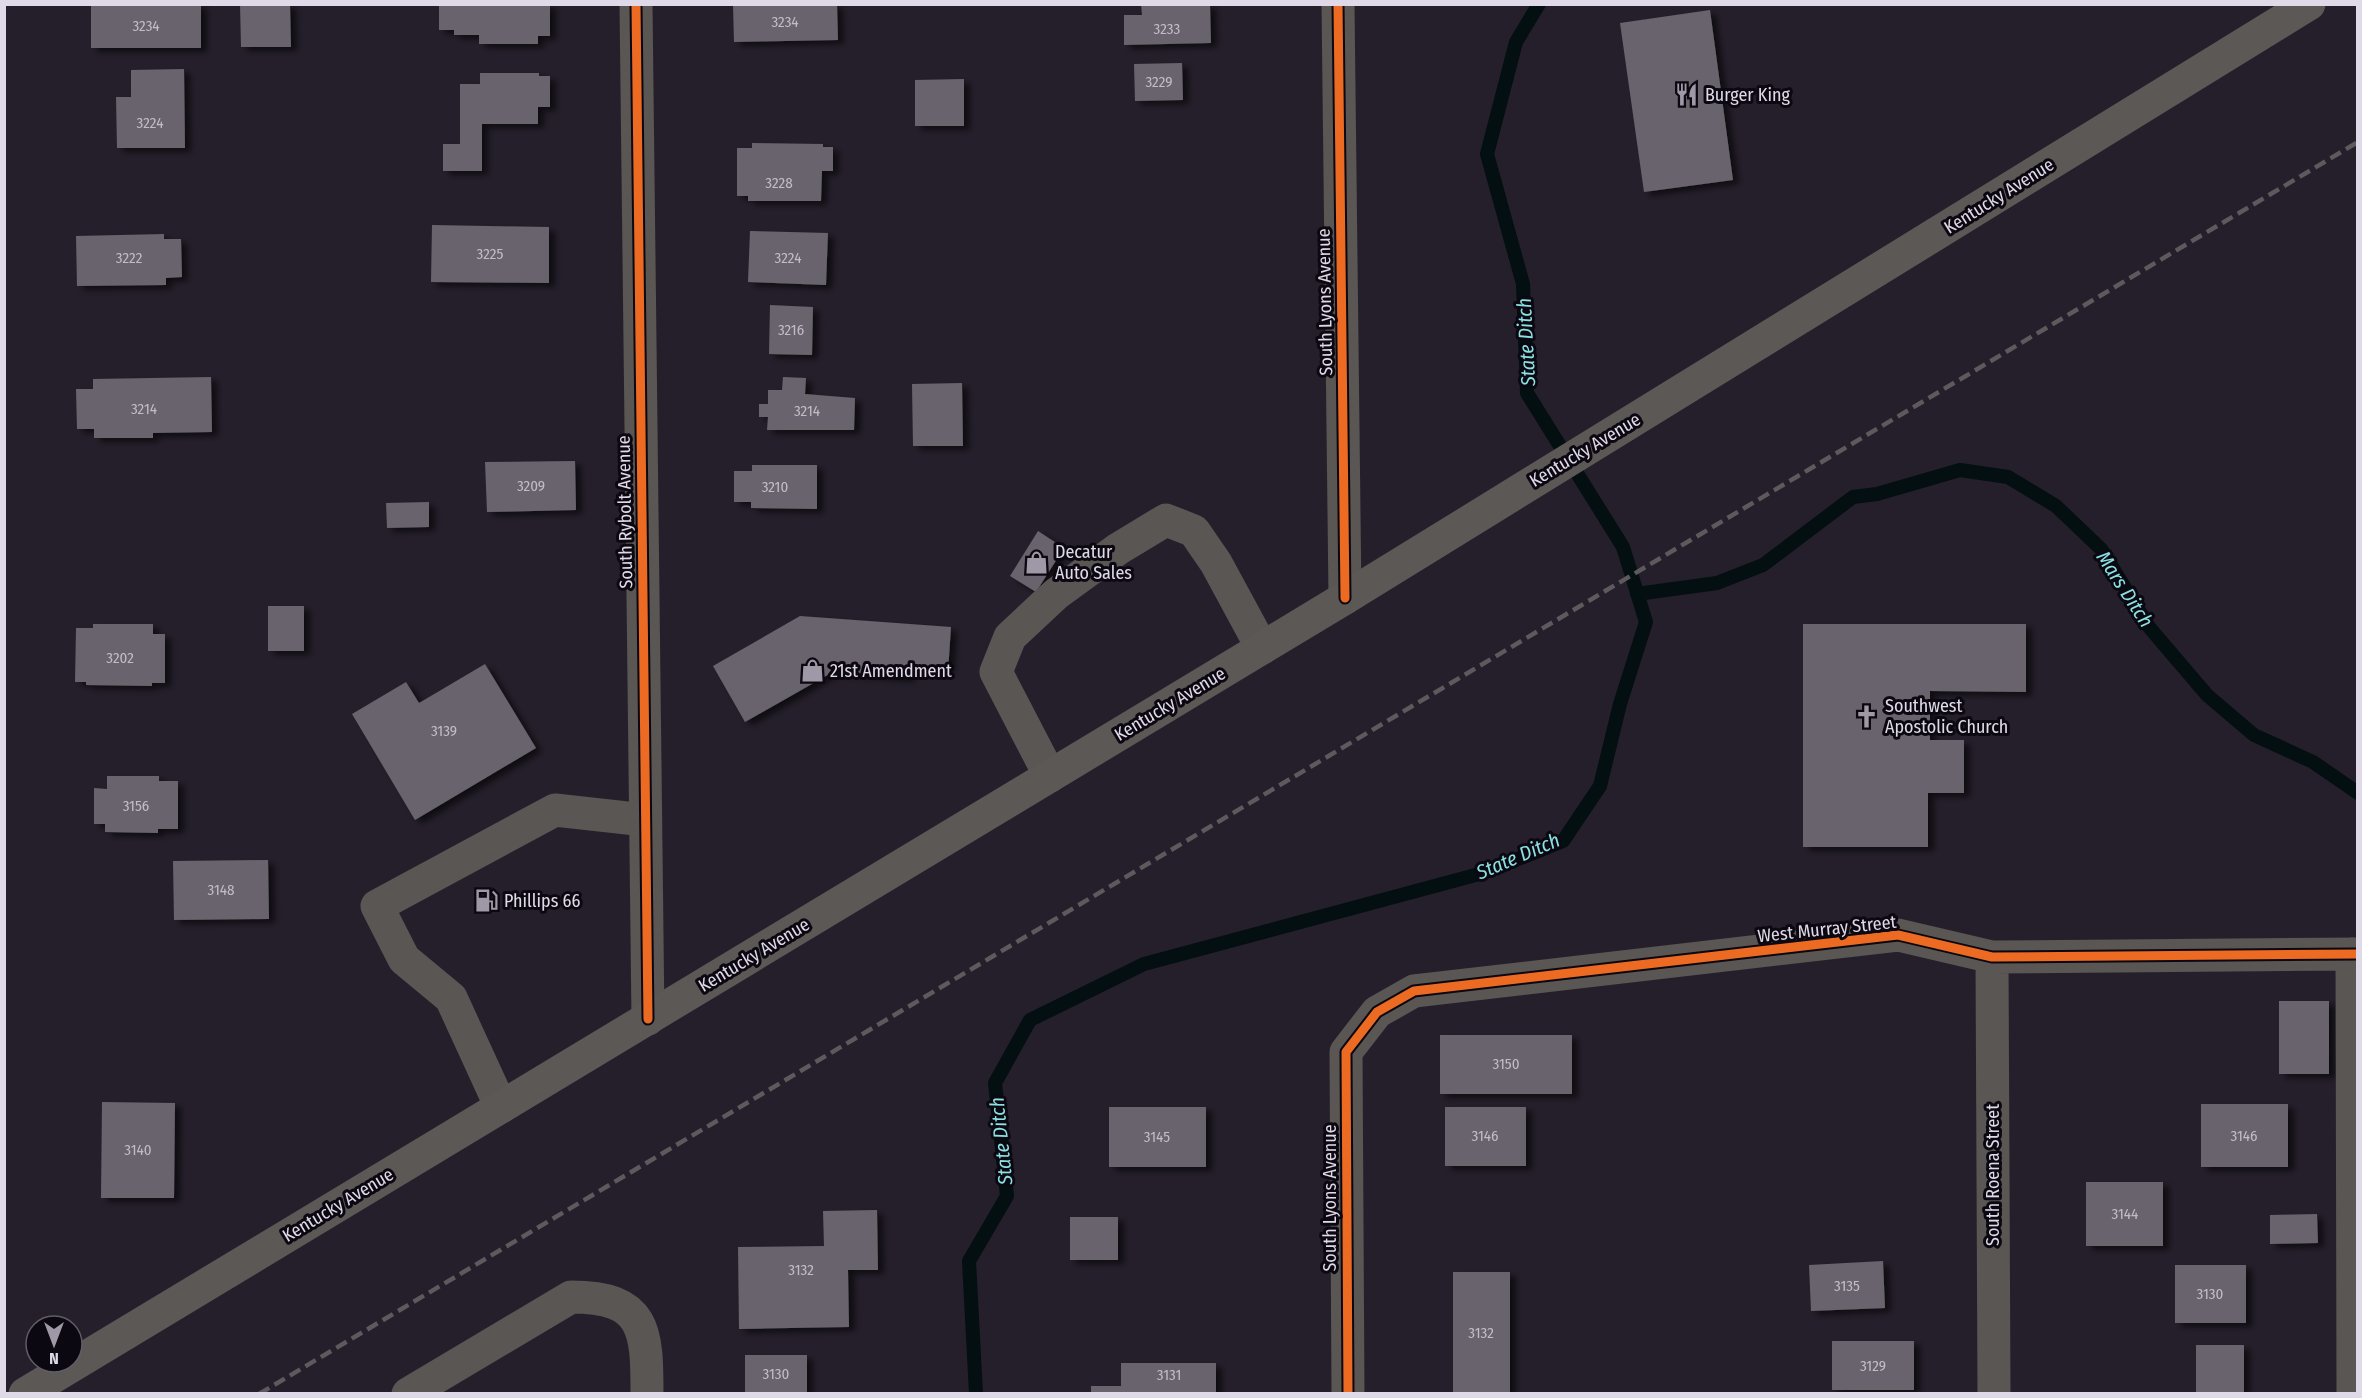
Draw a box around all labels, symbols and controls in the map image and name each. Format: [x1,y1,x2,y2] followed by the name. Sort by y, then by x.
[771,13,799,31] house number: 3234
[132,17,160,35] house number: 3234
[1154,20,1181,38] house number: 3233
[1145,73,1173,91] house number: 3229
[1674,82,1700,108] restaurant icon: Burger King
[1705,84,1790,106] place label: Burger King
[137,114,163,132] house number: 3224
[1940,153,2058,239] street label: Kentucky Avenue
[765,174,793,192] house number: 3228
[1313,228,1337,376] street label: South Lyons Avenue
[477,245,503,263] house number: 3225
[116,249,143,267] house number: 3222
[775,249,801,267] house number: 3224
[1512,297,1540,388] water label: State Ditch
[778,321,804,339] house number: 3216
[131,400,157,418] house number: 3214
[794,402,820,420] house number: 3214
[1526,408,1644,492] street label: Kentucky Avenue
[613,435,637,589] street label: South Rybolt Avenue
[517,477,545,495] house number: 3209
[762,478,788,496] house number: 3210
[1055,541,1132,584] place label: Decatur Auto Sales
[2091,546,2159,632] water label: Mars Ditch
[1024,549,1050,575] shop icon: Decatur Auto Sales
[106,649,134,667] house number: 3202
[799,658,825,684] shop icon: 21st Amendment
[830,660,952,682] place label: 21st Amendment
[1111,662,1229,746] street label: Kentucky Avenue
[1885,695,2008,738] place label: Southwest Apostolic Church
[1854,703,1880,729] church icon: Southwest Apostolic Church
[431,722,457,740] house number: 3139
[123,797,149,815] house number: 3156
[1472,828,1563,885] water label: State Ditch
[207,881,235,899] house number: 3148
[473,888,499,914] fuel station icon: Phillips 66
[504,890,581,912] place label: Phillips 66
[1757,911,1898,947] street label: West Murray Street
[695,913,813,997] street label: Kentucky Avenue
[1493,1055,1519,1073] house number: 3150
[984,1096,1018,1187] water label: State Ditch
[1982,1104,2004,1246] street label: South Roena Street
[1319,1124,1341,1272] street label: South Lyons Avenue
[1472,1127,1498,1145] house number: 3146
[2231,1127,2257,1145] house number: 3146
[1144,1128,1170,1146] house number: 3145
[124,1141,152,1159] house number: 3140
[279,1163,397,1247] street label: Kentucky Avenue
[2112,1205,2138,1223] house number: 3144
[788,1261,814,1279] house number: 3132
[1834,1277,1860,1295] house number: 3135
[2197,1285,2223,1303] house number: 3130
[24,1314,84,1374] north arrow
[1468,1324,1494,1342] house number: 3132
[49,1349,59,1368] text: N
[1860,1357,1886,1375] house number: 3129
[763,1365,789,1383] house number: 3130
[1157,1366,1181,1384] house number: 3131

